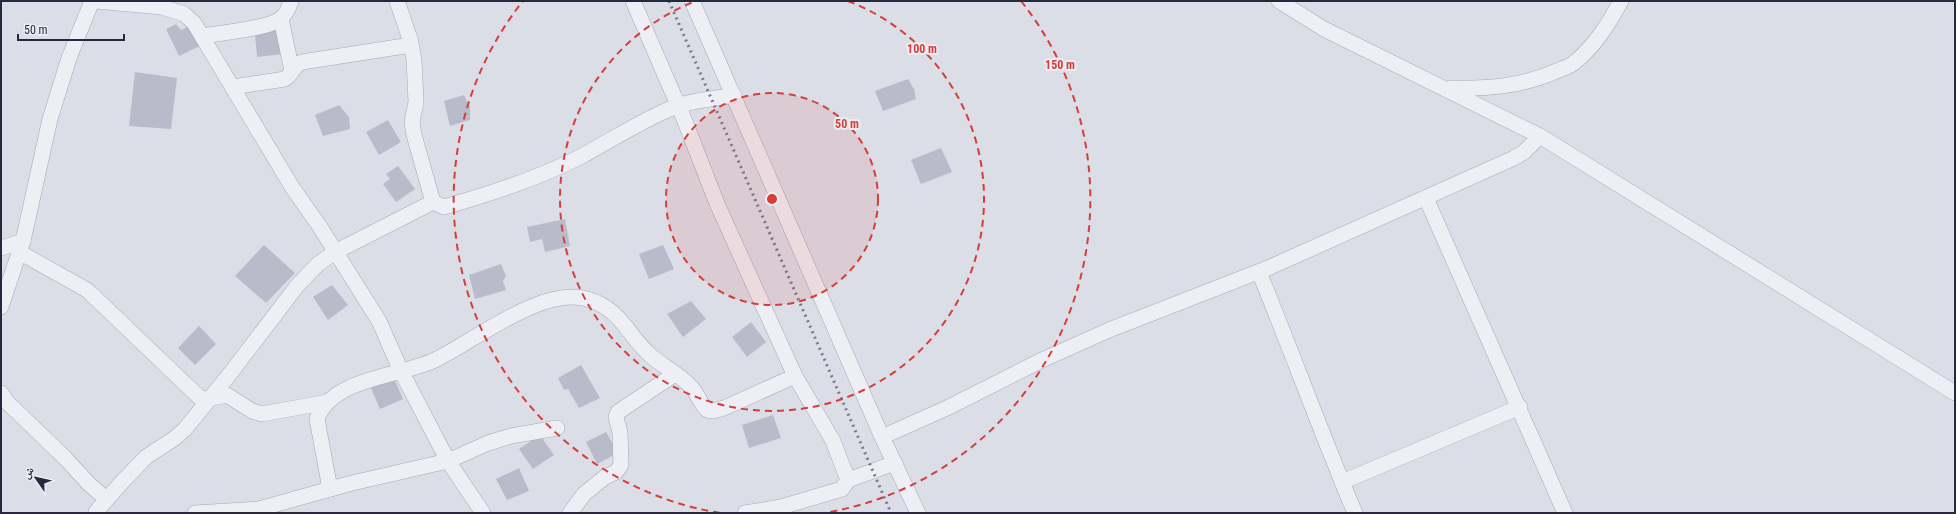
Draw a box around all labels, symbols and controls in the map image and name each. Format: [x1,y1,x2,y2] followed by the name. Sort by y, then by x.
[18,16,124,42] scale bar
[24,23,48,37] text: 50 m
[907,42,937,56] text: 100 m
[1045,58,1075,72] text: 150 m
[835,117,859,131] text: 50 m
[765,192,779,206] centre of rings
[16,458,56,498] north arrow
[19,464,38,482] text: ش

